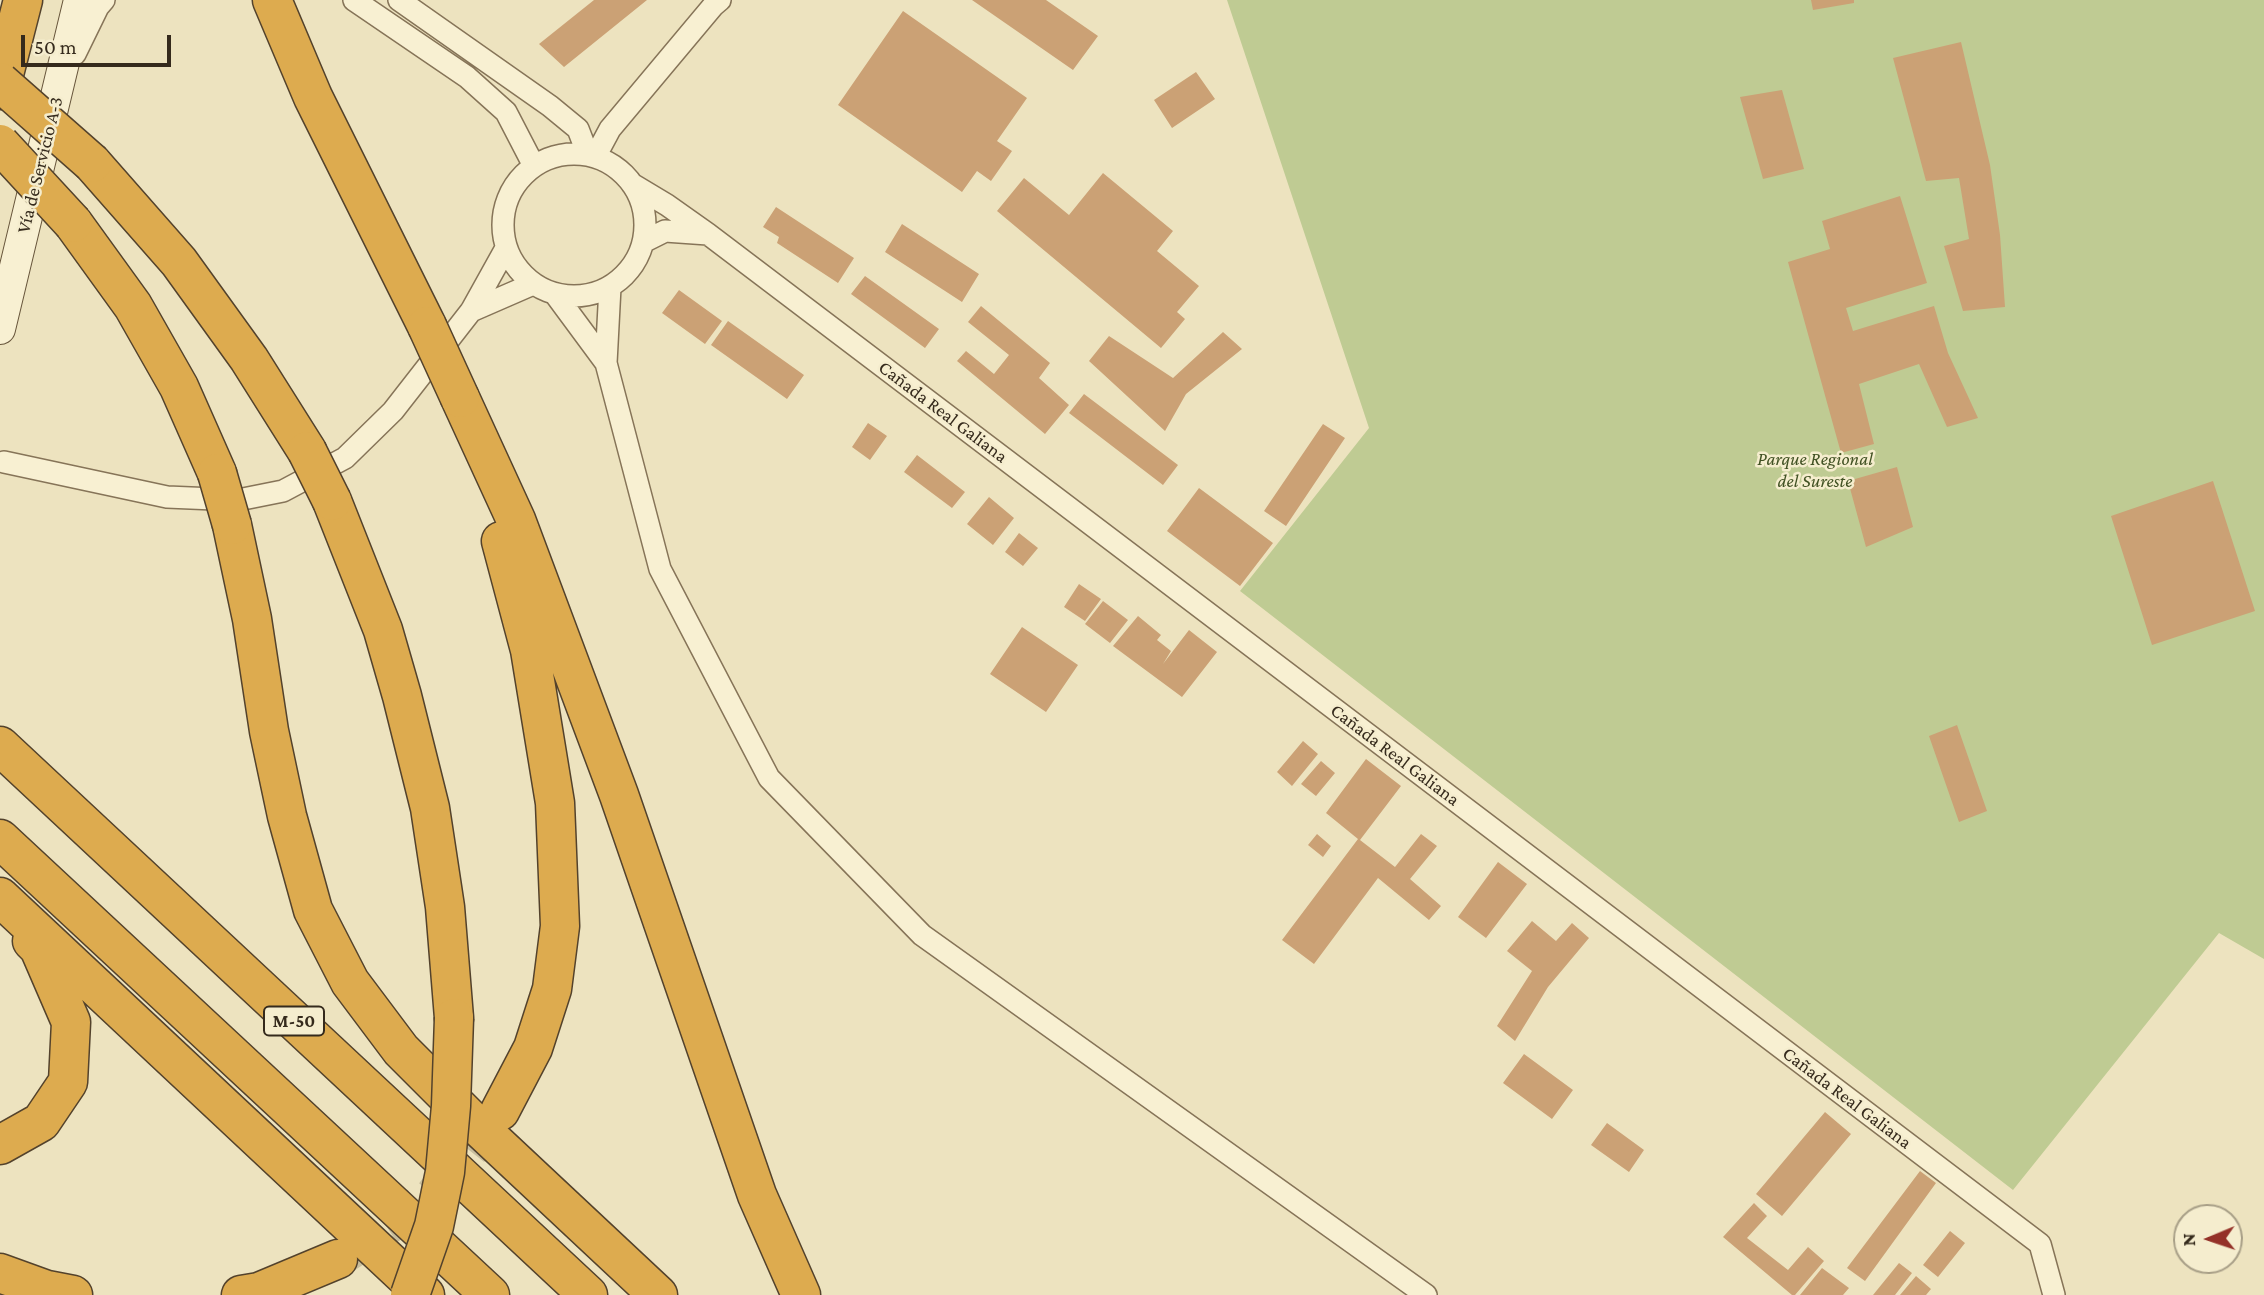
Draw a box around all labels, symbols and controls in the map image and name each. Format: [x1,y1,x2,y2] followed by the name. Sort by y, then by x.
[24,21,175,65] scale bar
[34,35,77,59] text: 50 m
[12,94,68,236] street label: Vía de Servicio A-3
[874,356,1012,468] street label: Cañada Real Galiana
[1757,448,1873,492] park label: Parque Regional del Sureste
[1326,699,1464,811] street label: Cañada Real Galiana
[264,1006,324,1036] road number: M-50
[1778,1042,1916,1154] street label: Cañada Real Galiana
[2173,1204,2243,1274] north arrow
[2178,1233,2199,1247] text: N

